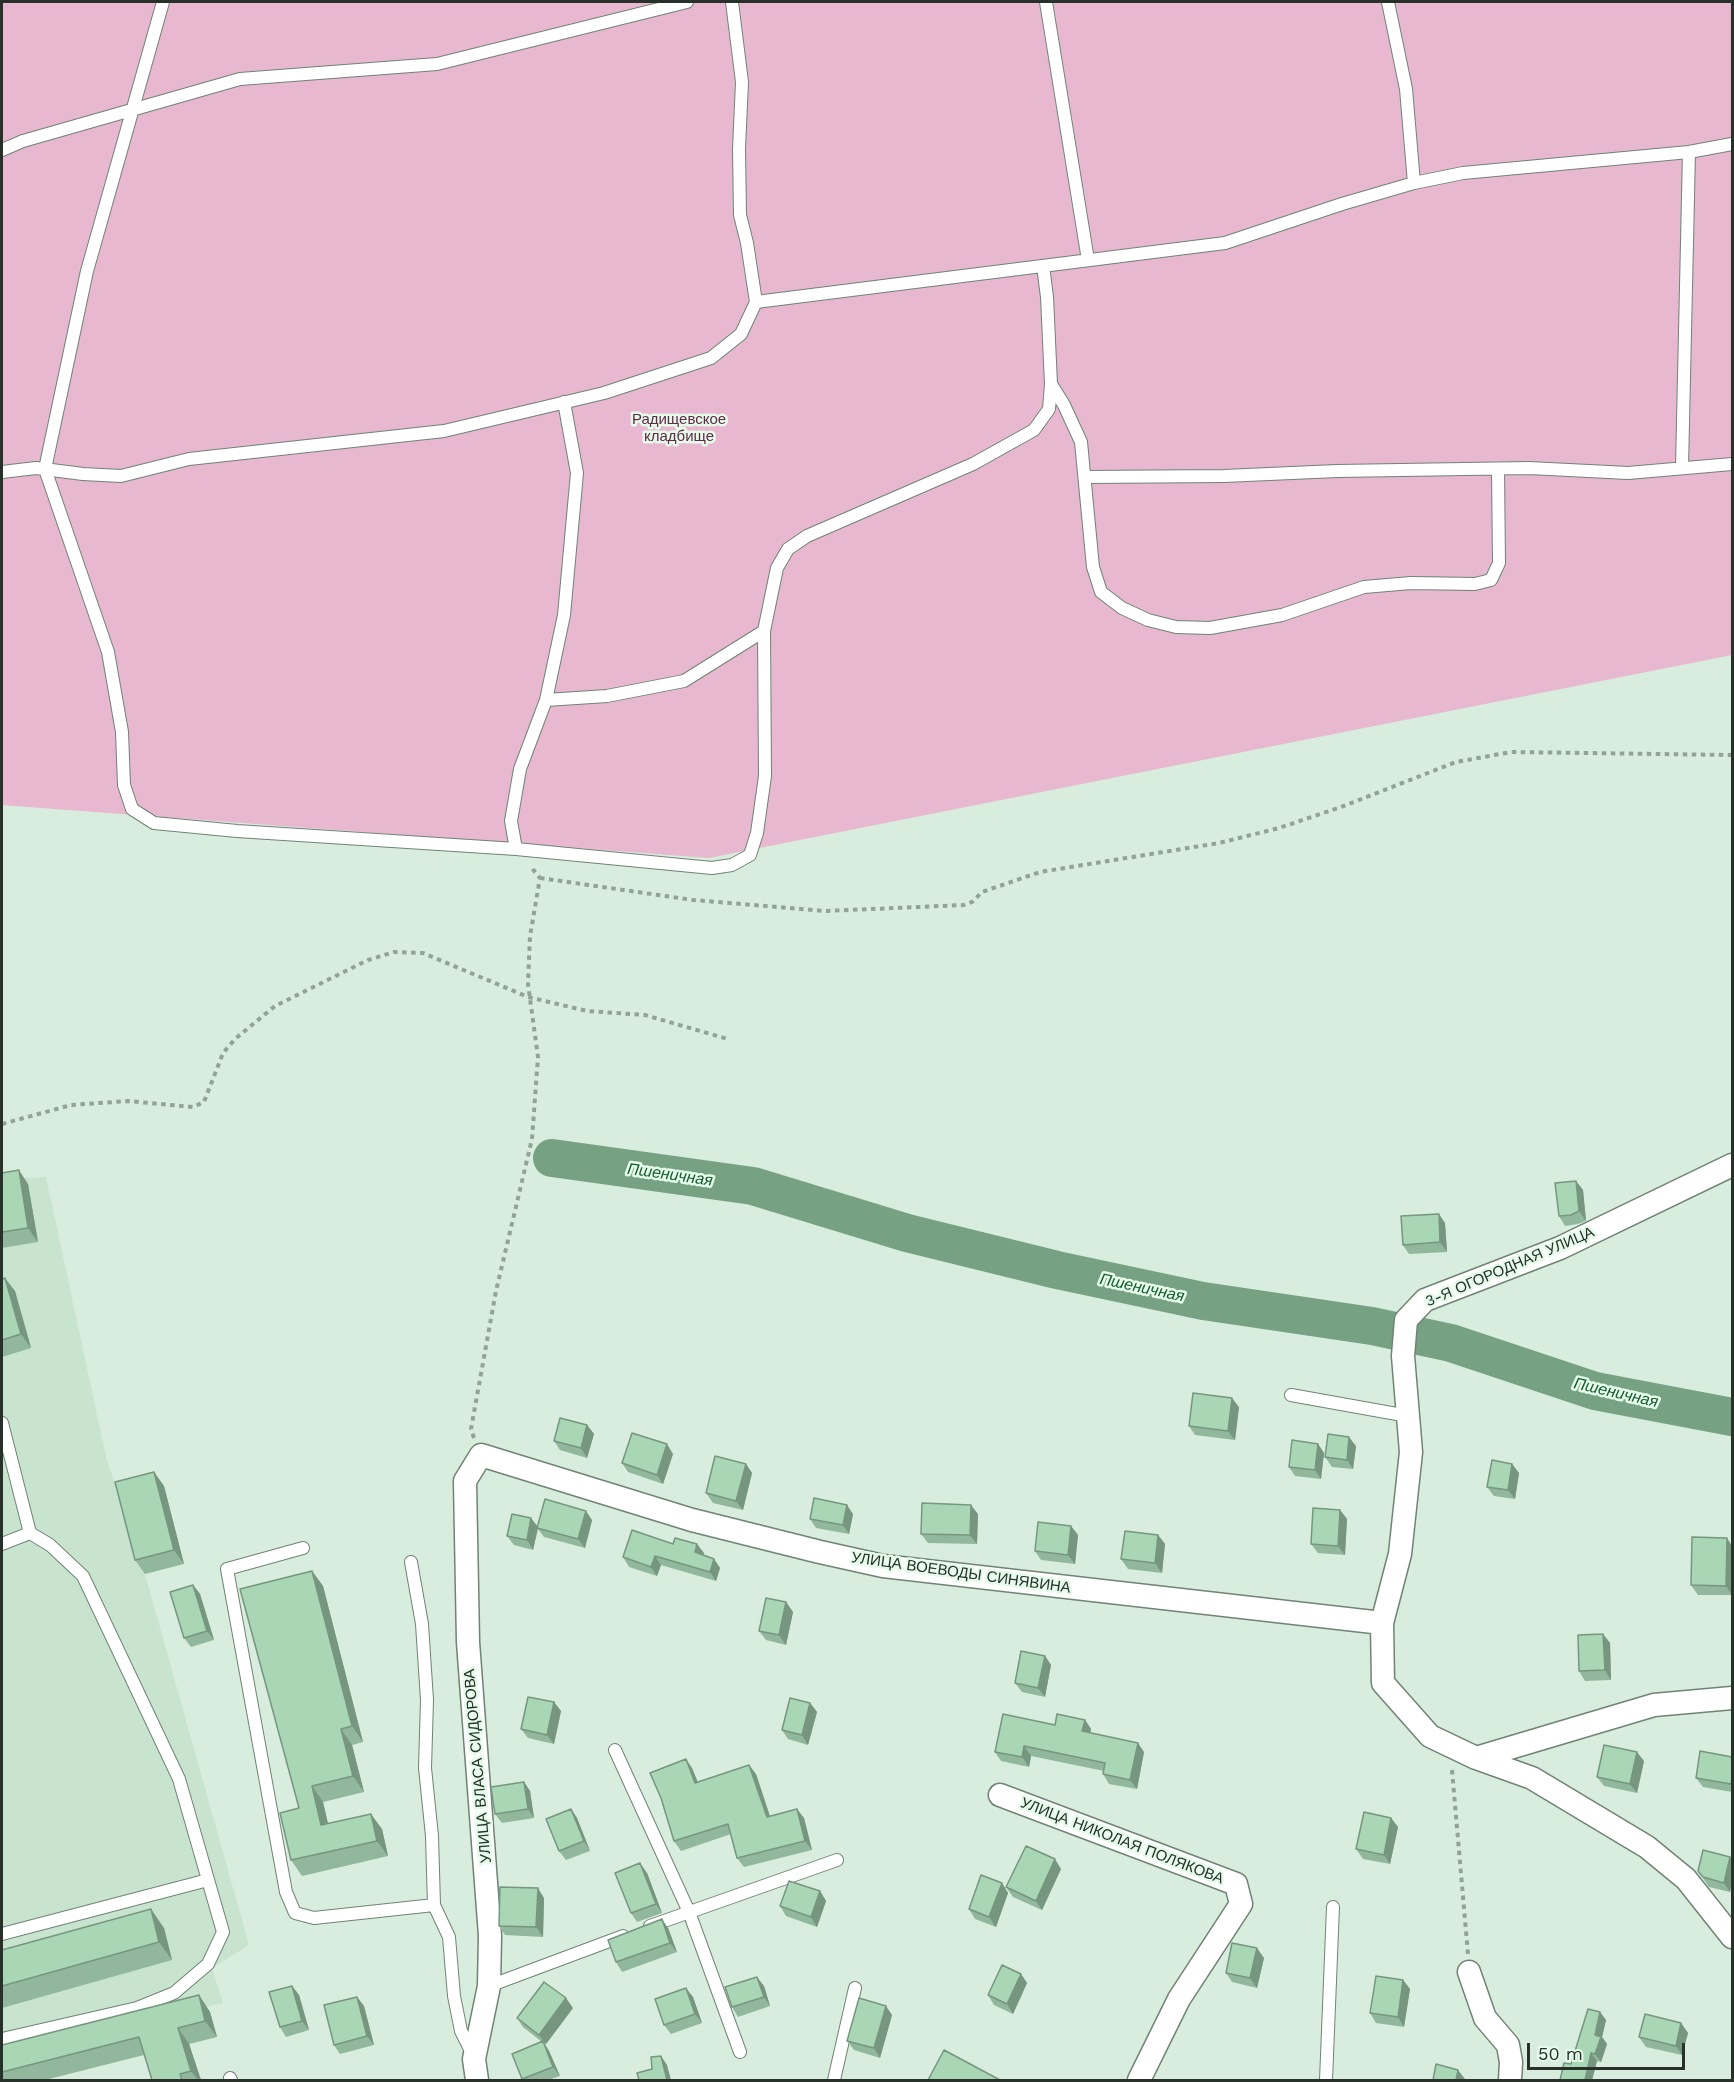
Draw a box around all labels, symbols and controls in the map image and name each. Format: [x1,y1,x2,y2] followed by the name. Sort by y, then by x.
[632,411,726,446] park label: Радищевское кладбище
[626,1160,714,1190] water label: Пшеничная
[1423,1223,1597,1311] street label: 3-Я ОГОРОДНАЯ УЛИЦА
[1098,1270,1186,1306] water label: Пшеничная
[1572,1374,1660,1412] water label: Пшеничная
[850,1549,1072,1597] street label: УЛИЦА ВОЕВОДЫ СИНЯВИНА
[461,1668,495,1864] street label: УЛИЦА ВЛАСА СИДОРОВА
[1018,1794,1226,1888] street label: УЛИЦА НИКОЛАЯ ПОЛЯКОВА
[1530,2031,1688,2069] scale bar
[1538,2043,1583,2064] text: 50 m

